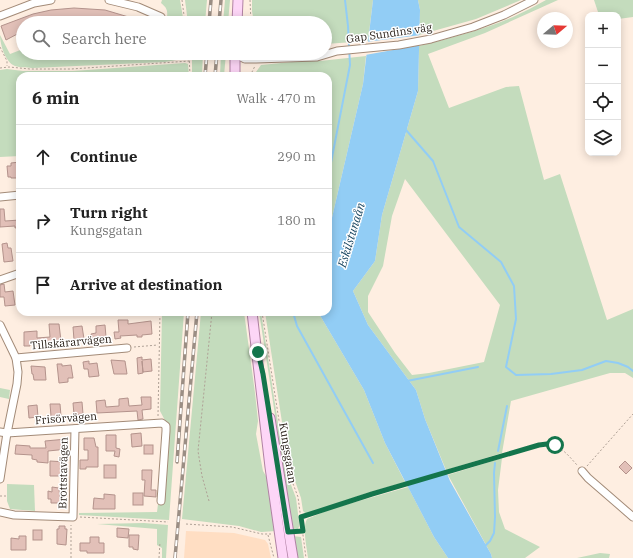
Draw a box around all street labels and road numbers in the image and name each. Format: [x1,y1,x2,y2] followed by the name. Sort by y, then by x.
[345,20,433,46] street label: Gap Sundins väg
[30,331,112,353] street label: Tillskärarvägen
[34,409,98,427] street label: Frisörvägen
[276,422,300,484] street label: Kungsgatan
[55,437,71,509] street label: Brottstavägen

